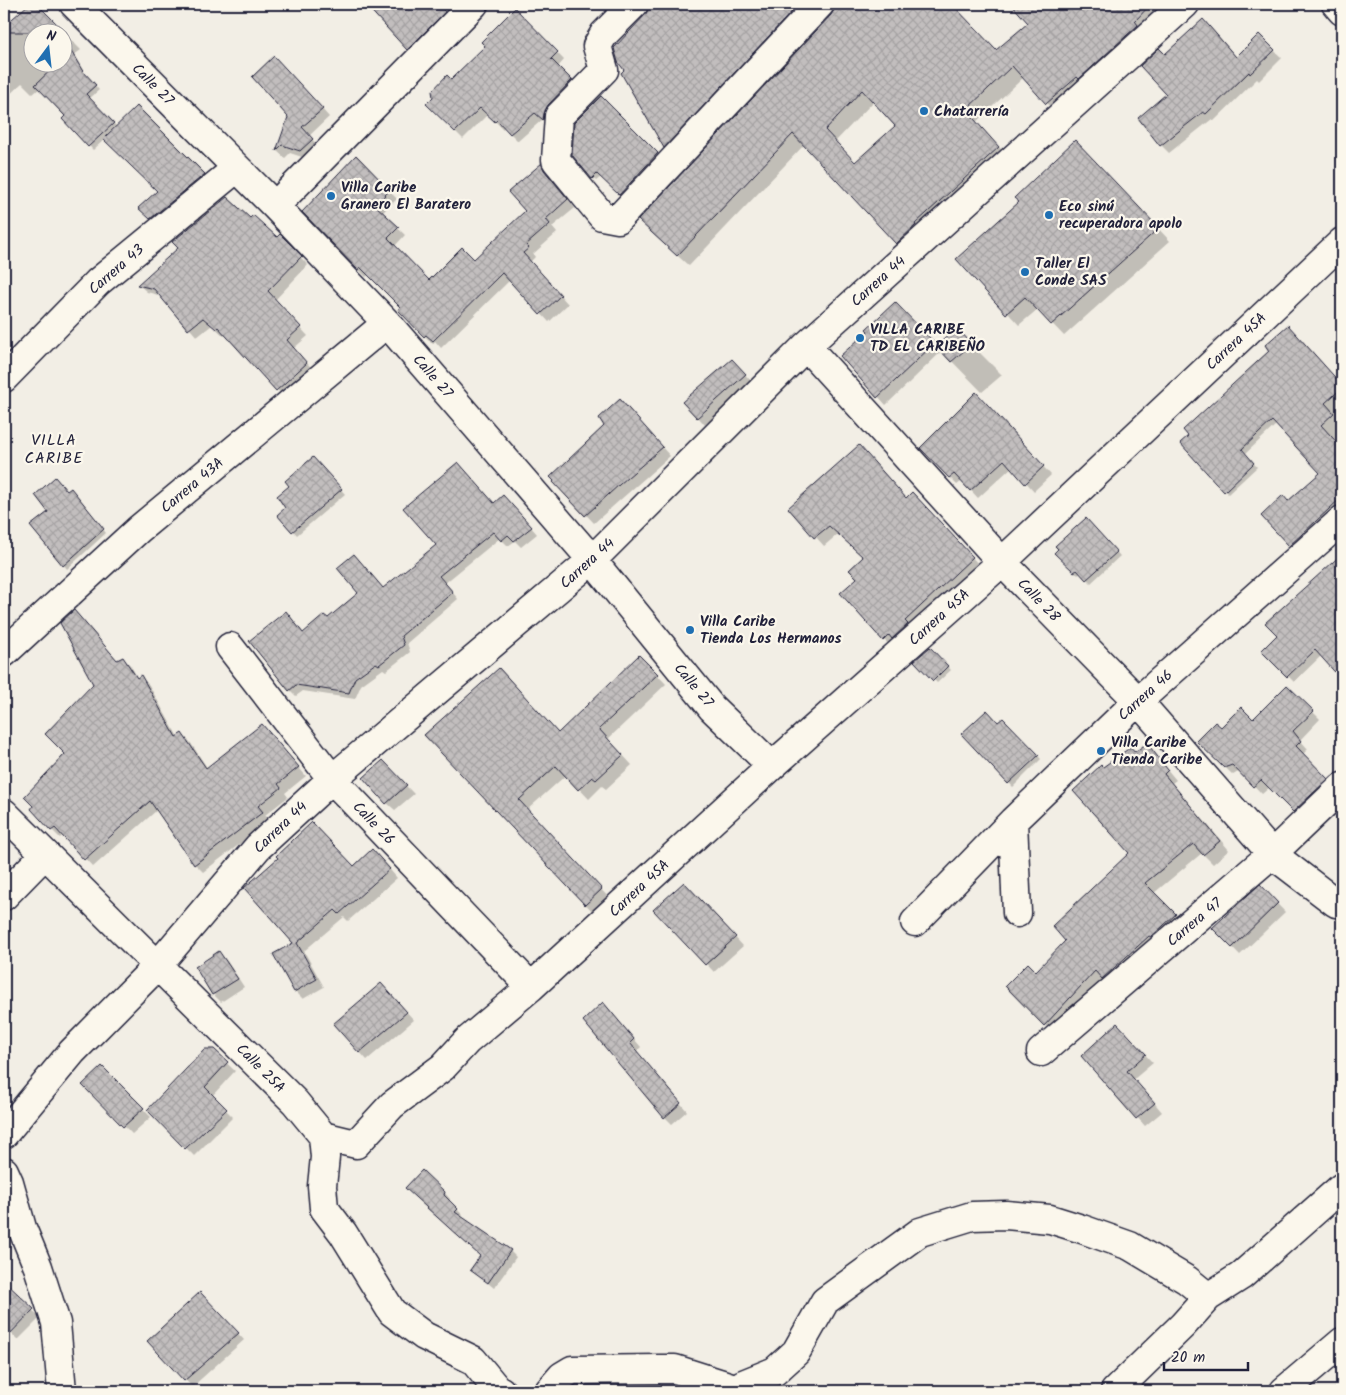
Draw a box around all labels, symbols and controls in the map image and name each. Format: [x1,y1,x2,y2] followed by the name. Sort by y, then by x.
[22,22,72,72] north arrow
[44,25,58,48] text: N
[126,58,180,112] street label: Calle 27
[934,100,1009,124] place label: Chatarrería
[918,105,930,117] marker: Chatarrería
[341,176,471,217] place label: Villa Caribe Granero El Baratero
[325,190,337,202] marker: Villa Caribe Granero El Baratero
[1059,195,1182,236] place label: Eco sinú recuperadora apolo
[1043,209,1055,221] marker: Eco sinú recuperadora apolo
[83,238,150,301] street label: Carrera 43
[846,250,912,313] street label: Carrera 44
[1035,252,1107,293] place label: Taller El Conde SAS
[1019,266,1031,278] marker: Taller El Conde SAS
[1201,307,1273,376] street label: Carrera 45A
[870,318,986,359] place label: VILLA CARIBE TD EL CARIBEÑO
[854,332,866,344] marker: VILLA CARIBE TD EL CARIBEÑO
[406,349,459,405] street label: Calle 27
[24,428,84,471] district label: VILLA CARIBE
[156,452,230,520] street label: Carrera 43A
[555,532,621,595] street label: Carrera 44
[1011,573,1066,629] street label: Calle 28
[903,583,976,652] street label: Carrera 45A
[700,610,842,651] place label: Villa Caribe Tienda Los Hermanos
[684,624,696,636] marker: Villa Caribe Tienda Los Hermanos
[667,658,720,714] street label: Calle 27
[1113,664,1179,727] street label: Carrera 46
[1111,731,1203,772] place label: Villa Caribe Tienda Caribe
[1095,745,1107,757] marker: Villa Caribe Tienda Caribe
[248,796,313,860] street label: Carrera 44
[346,796,400,851] street label: Calle 26
[604,854,676,923] street label: Carrera 45A
[1162,892,1228,953] street label: Carrera 47
[230,1038,291,1099] street label: Calle 25A
[1164,1340,1247,1372] scale bar
[1171,1346,1205,1370] text: 20 m

